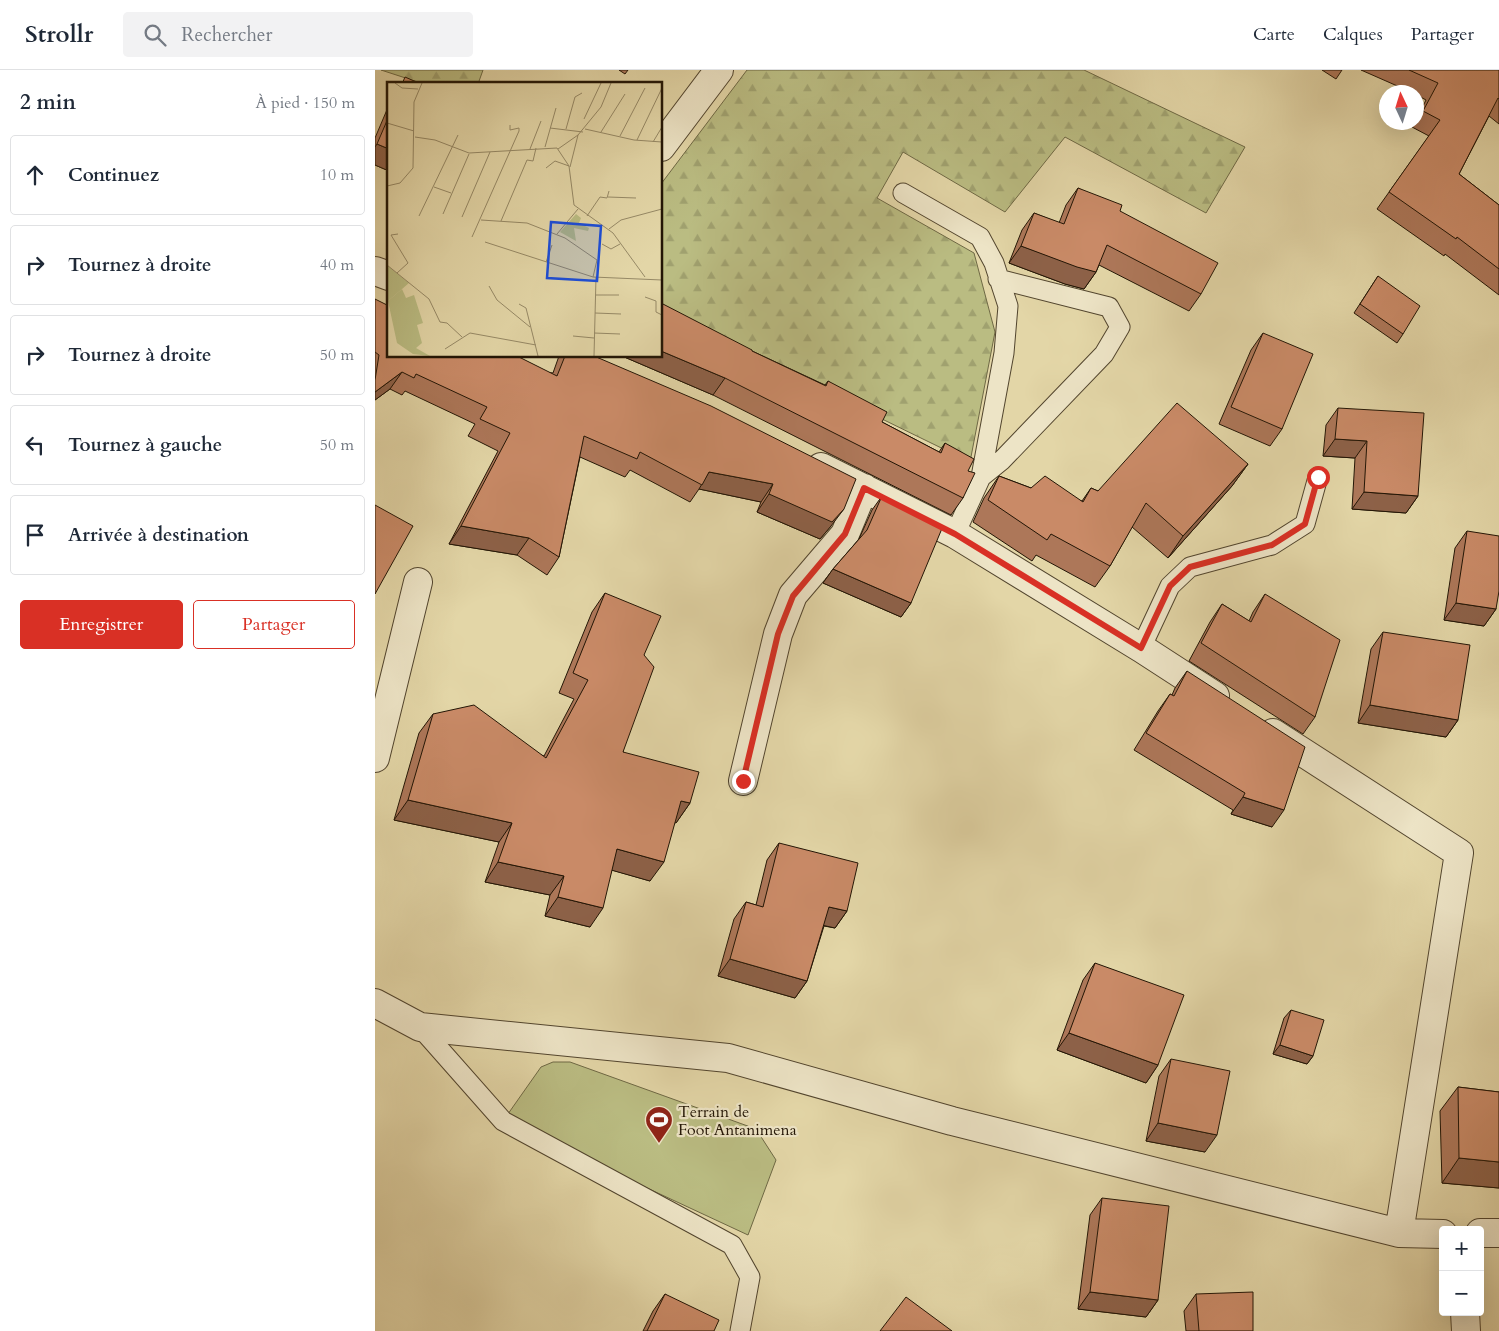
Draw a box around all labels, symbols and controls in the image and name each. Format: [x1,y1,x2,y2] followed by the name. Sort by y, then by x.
[123,12,473,57] search box
[25,18,93,51] text: Strollr
[141,21,169,49] icon: search
[181,22,272,48] text: Rechercher
[1253,22,1295,47] text: Carte
[1323,22,1383,47] text: Calques
[1411,22,1474,47] text: Partager
[387,82,663,358] inset map
[1379,85,1424,130] north arrow
[20,88,76,117] text: 2 min
[255,92,355,114] text: À pied · 150 m
[21,161,49,189] icon: ahead
[68,162,159,188] text: Continuez
[320,164,354,186] text: 10 m
[21,251,49,279] icon: right
[68,252,211,278] text: Tournez à droite
[320,254,354,276] text: 40 m
[21,341,49,369] icon: right
[68,342,211,368] text: Tournez à droite
[320,344,354,366] text: 50 m
[21,431,49,459] icon: left
[68,432,222,458] text: Tournez à gauche
[320,434,354,456] text: 50 m
[1307,466,1330,489] route start
[21,521,49,549] icon: arrive
[68,522,249,548] text: Arrivée à destination
[20,600,183,649] button: Enregistrer
[193,600,355,649] button: Partager
[732,770,755,793] route end
[678,1101,797,1141] place label: Terrain de Foot Antanimena
[644,1105,674,1144] sports icon: Terrain de Foot Antanimena
[1439,1226,1484,1316] map controls
[1439,1226,1484,1271] button: +
[1439,1271,1484,1316] button: −

